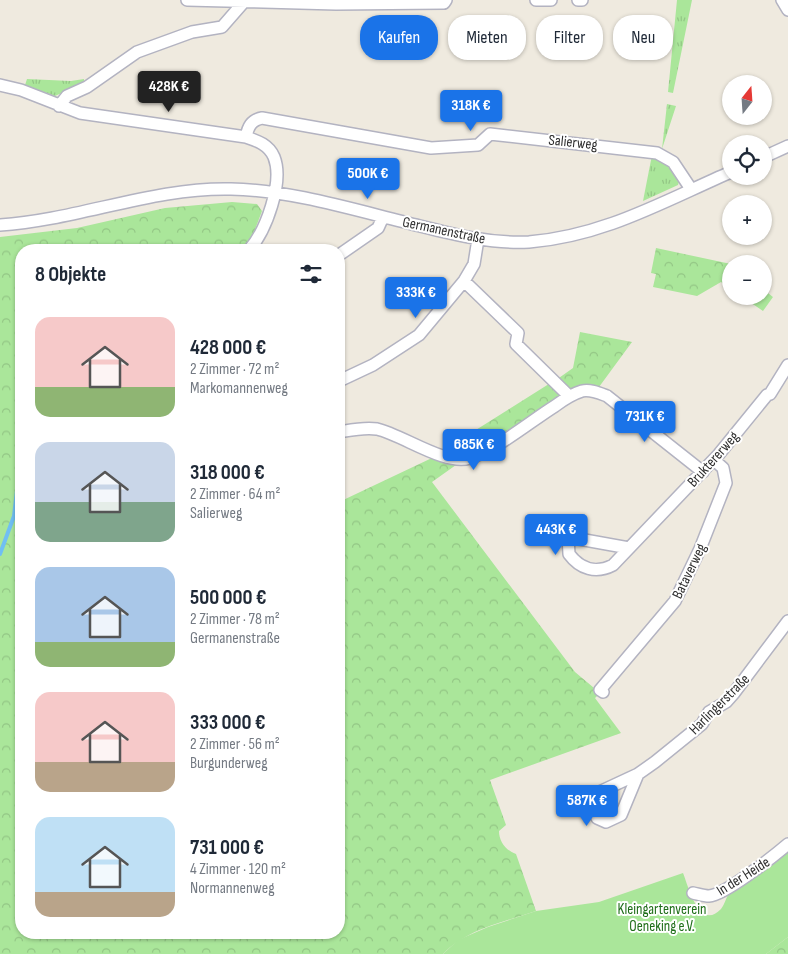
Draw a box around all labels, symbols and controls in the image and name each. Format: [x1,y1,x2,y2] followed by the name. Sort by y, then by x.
[360,15,438,60] chip: Kaufen
[448,15,526,60] chip: Mieten
[536,15,603,60] chip: Filter
[613,15,673,60] chip: Neu
[128,70,210,113] pin: 428K €
[722,75,772,125] north arrow
[722,75,772,305] map controls
[149,77,189,96] text: 428K €
[430,90,512,132] pin: 318K €
[451,96,491,115] text: 318K €
[548,130,598,155] street label: Salierweg
[722,135,772,185] button: locate
[327,158,409,200] pin: 500K €
[348,164,388,183] text: 500K €
[722,195,772,245] button: +
[401,212,487,249] street label: Germanenstraße
[722,255,772,305] button: −
[297,260,325,288] icon: filters
[35,262,106,287] text: 8 Objekte
[375,276,457,319] pin: 333K €
[396,283,436,302] text: 333K €
[190,335,266,360] text: 428 000 €
[75,337,135,397] icon: home
[190,360,279,379] text: 2 Zimmer · 72 m²
[190,379,288,398] text: Markomannenweg
[604,400,686,443] pin: 731K €
[625,407,665,426] text: 731K €
[433,428,515,471] pin: 685K €
[683,428,743,491] street label: Bruktererweg
[454,435,494,454] text: 685K €
[190,460,265,485] text: 318 000 €
[75,462,135,522] icon: home
[190,485,280,504] text: 2 Zimmer · 64 m²
[190,504,242,523] text: Salierweg
[515,514,597,556] pin: 443K €
[536,520,576,539] text: 443K €
[668,540,711,602] street label: Bataverweg
[190,585,266,610] text: 500 000 €
[75,587,135,647] icon: home
[190,610,280,629] text: 2 Zimmer · 78 m²
[190,629,280,648] text: Germanenstraße
[685,670,754,739] street label: Harlingerstraße
[190,710,266,735] text: 333 000 €
[75,712,135,772] icon: home
[190,735,280,754] text: 2 Zimmer · 56 m²
[190,754,268,773] text: Burgunderweg
[546,784,628,827] pin: 587K €
[567,791,607,810] text: 587K €
[190,835,264,860] text: 731 000 €
[75,837,135,897] icon: home
[713,853,774,900] street label: In der Heide
[190,860,286,879] text: 4 Zimmer · 120 m²
[190,879,275,898] text: Normannenweg
[618,900,706,936] park label: Kleingartenverein Oeneking e.V.

